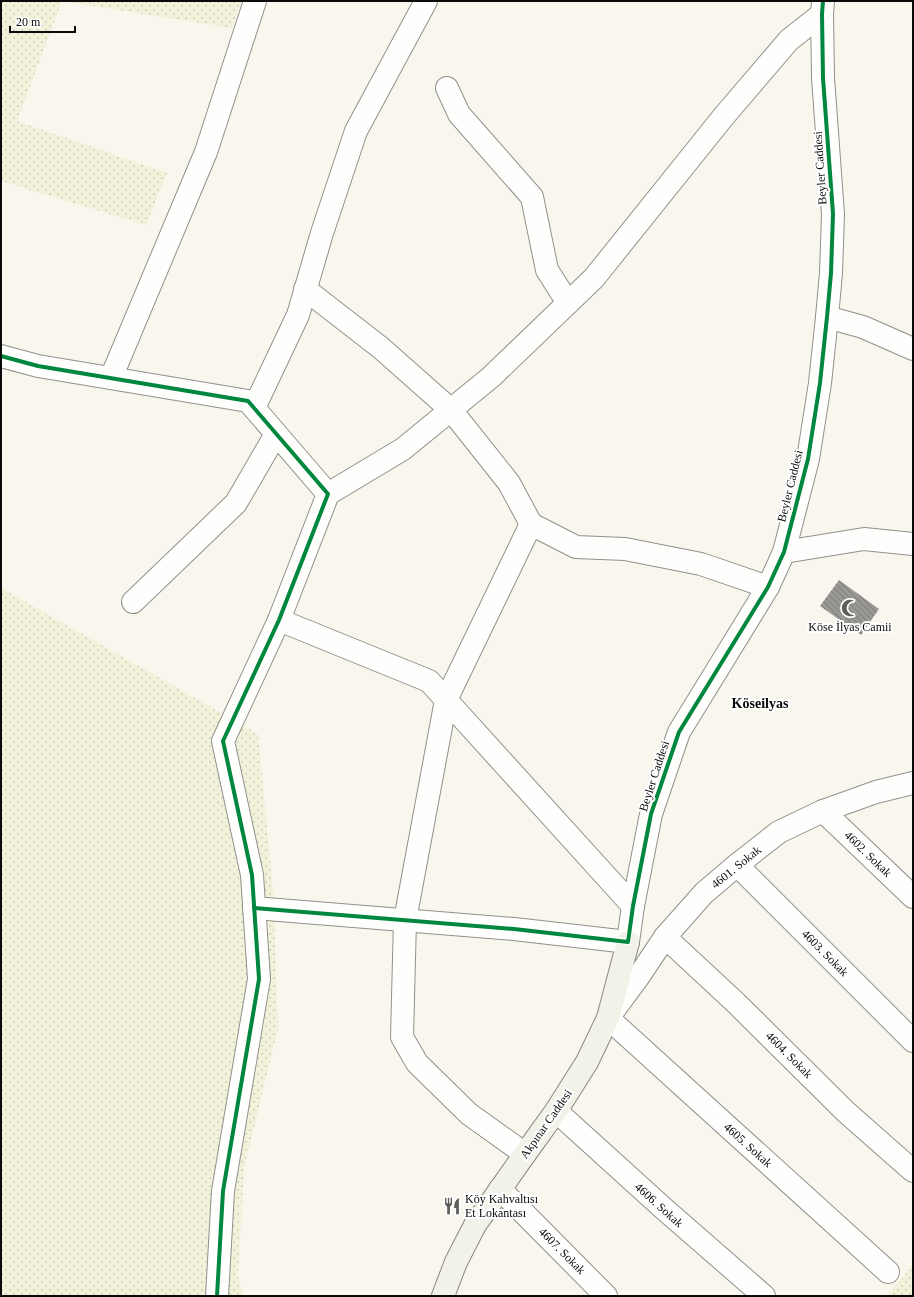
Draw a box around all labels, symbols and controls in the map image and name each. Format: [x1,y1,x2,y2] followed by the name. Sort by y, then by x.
[10,8,75,34] scale bar
[16,15,41,29] text: 20 m
[810,130,830,205] street label: Beyler Caddesi
[774,448,806,523] street label: Beyler Caddesi
[840,598,860,618] mosque icon: Köse İlyas Camii
[808,620,892,634] place label: Köse İlyas Camii
[732,696,789,711] district label: Köseilyas
[636,738,672,813] street label: Beyler Caddesi
[842,828,894,880] street label: 4602. Sokak
[708,843,764,891] street label: 4601. Sokak
[799,927,851,979] street label: 4603. Sokak
[763,1029,815,1081] street label: 4604. Sokak
[517,1086,575,1161] street label: Akpınar Caddesi
[721,1120,775,1170] street label: 4605. Sokak
[632,1180,686,1230] street label: 4606. Sokak
[465,1192,539,1220] place label: Köy Kahvaltısı Et Lokantası
[442,1196,462,1216] restaurant icon: Köy Kahvaltısı Et Lokantası
[536,1225,588,1277] street label: 4607. Sokak

